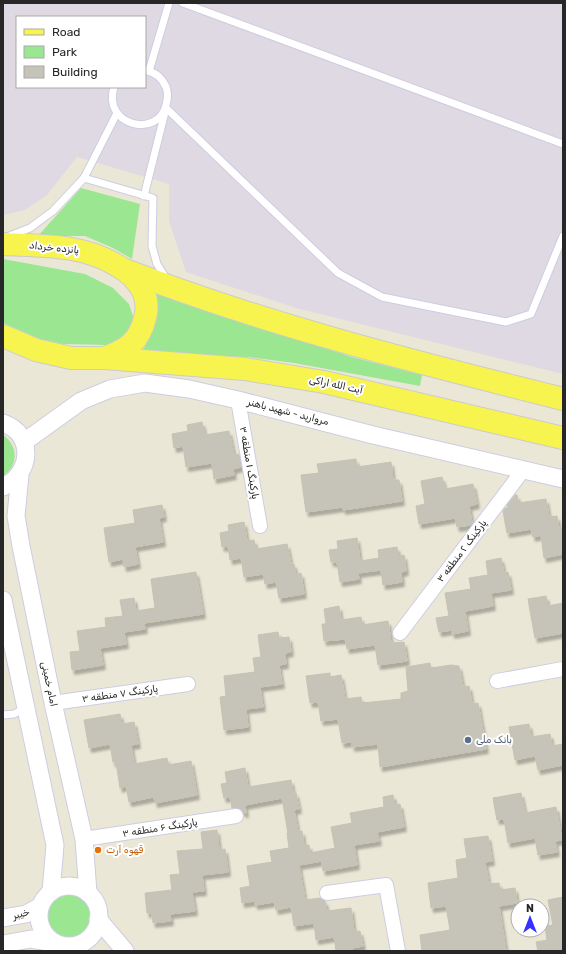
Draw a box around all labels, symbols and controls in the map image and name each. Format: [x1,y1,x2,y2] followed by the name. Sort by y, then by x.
[16,16,146,88] legend
[52,25,80,39] text: Road
[52,45,78,59] text: Park
[52,65,98,79] text: Building
[28,239,80,258] street label: پانزده خرداد
[308,373,364,397] street label: آیت الله اراکی
[245,396,330,428] street label: مروارید - شهید باهنر
[236,426,261,501] street label: پارکینگ ۱ منطقه ۳
[435,517,490,585] street label: پارکینگ ۲ منطقه ۳
[38,660,60,708] street label: امام خمینی
[81,683,159,706] street label: پارکینگ ۷ منطقه ۳
[476,734,512,746] place label: بانک ملی
[463,735,473,745] marker: بانک ملی
[122,816,199,841] street label: پارکینگ ۶ منطقه ۳
[106,844,144,856] place label: قهوه آرت
[93,845,103,855] marker: قهوه آرت
[510,898,550,938] north arrow
[526,902,534,915] text: N
[10,906,31,922] street label: خیبر

